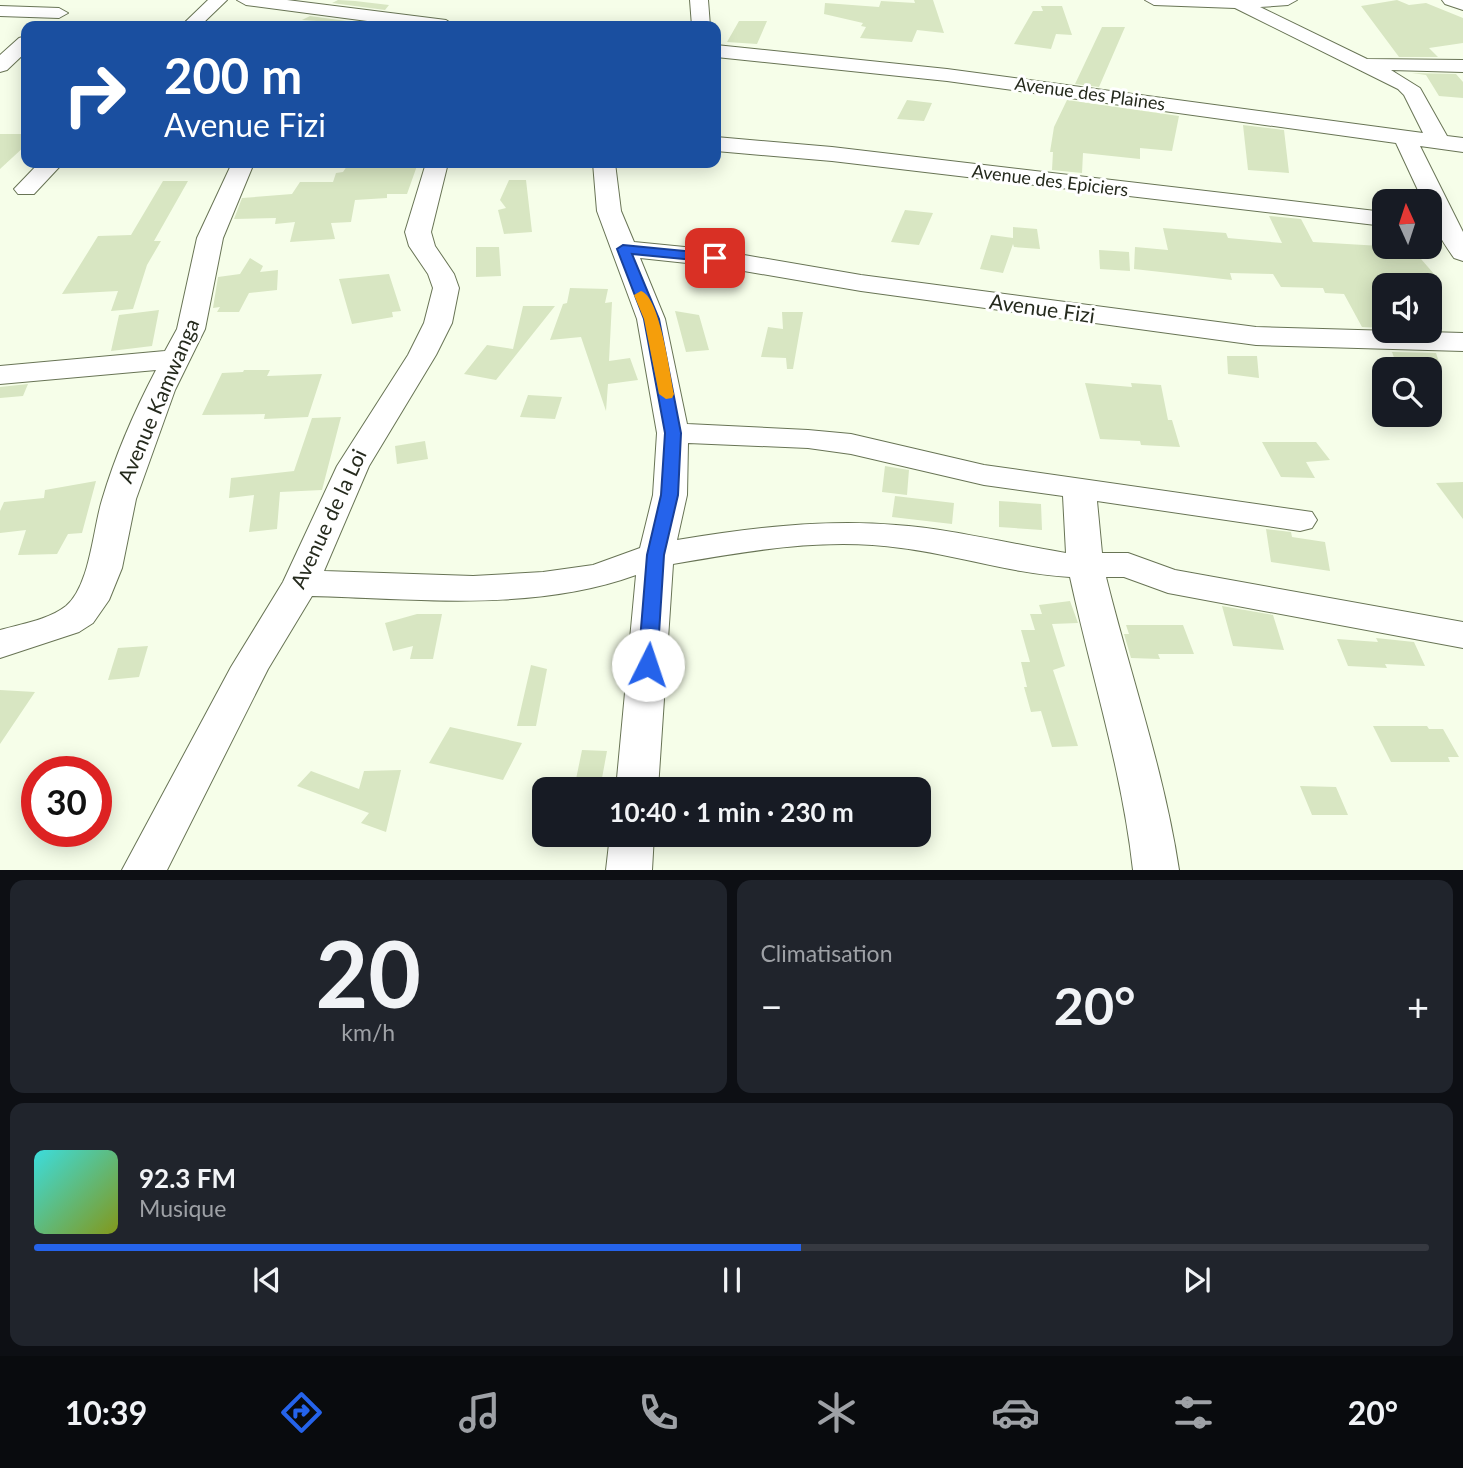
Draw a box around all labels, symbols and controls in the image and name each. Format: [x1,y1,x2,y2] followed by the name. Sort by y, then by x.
[164,46,302,104] text: 200 m
[49,49,140,140] icon: right
[1013,72,1167,114] street label: Avenue des Plaines
[164,105,326,144] text: Avenue Fizi
[971,159,1130,201] street label: Avenue des Epiciers
[1372,189,1442,259] north arrow
[1372,189,1442,427] map controls
[685,228,745,288] pin
[696,239,734,277] icon: arrive
[1372,273,1442,343] button: sound
[988,288,1097,327] street label: Avenue Fizi
[112,314,204,486] street label: Avenue Kamwanga
[1372,357,1442,427] button: search
[284,445,371,592] street label: Avenue de la Loi
[611,628,685,702] position arrow
[21,756,112,847] speed limit sign: 30
[609,796,854,828] text: 10:40 · 1 min · 230 m
[315,918,421,1027] text: 20
[761,939,892,967] text: Climatisation
[1054,974,1136,1036] text: 20°
[761,983,783,1029] text: −
[1407,983,1429,1029] text: +
[341,1018,395,1046] text: km/h
[139,1162,236,1194] text: 92.3 FM
[139,1194,226,1222] text: Musique
[248,1261,286,1299] icon: previous
[713,1261,751,1299] icon: pause
[1178,1261,1216,1299] icon: next
[277,1388,326,1437] icon: directions
[455,1388,504,1437] icon: music
[634,1388,683,1437] icon: phone
[812,1388,861,1437] icon: climate
[991,1388,1040,1437] icon: car
[1169,1388,1218,1437] icon: filters
[65,1393,147,1432] text: 10:39
[1348,1393,1398,1432] text: 20°

